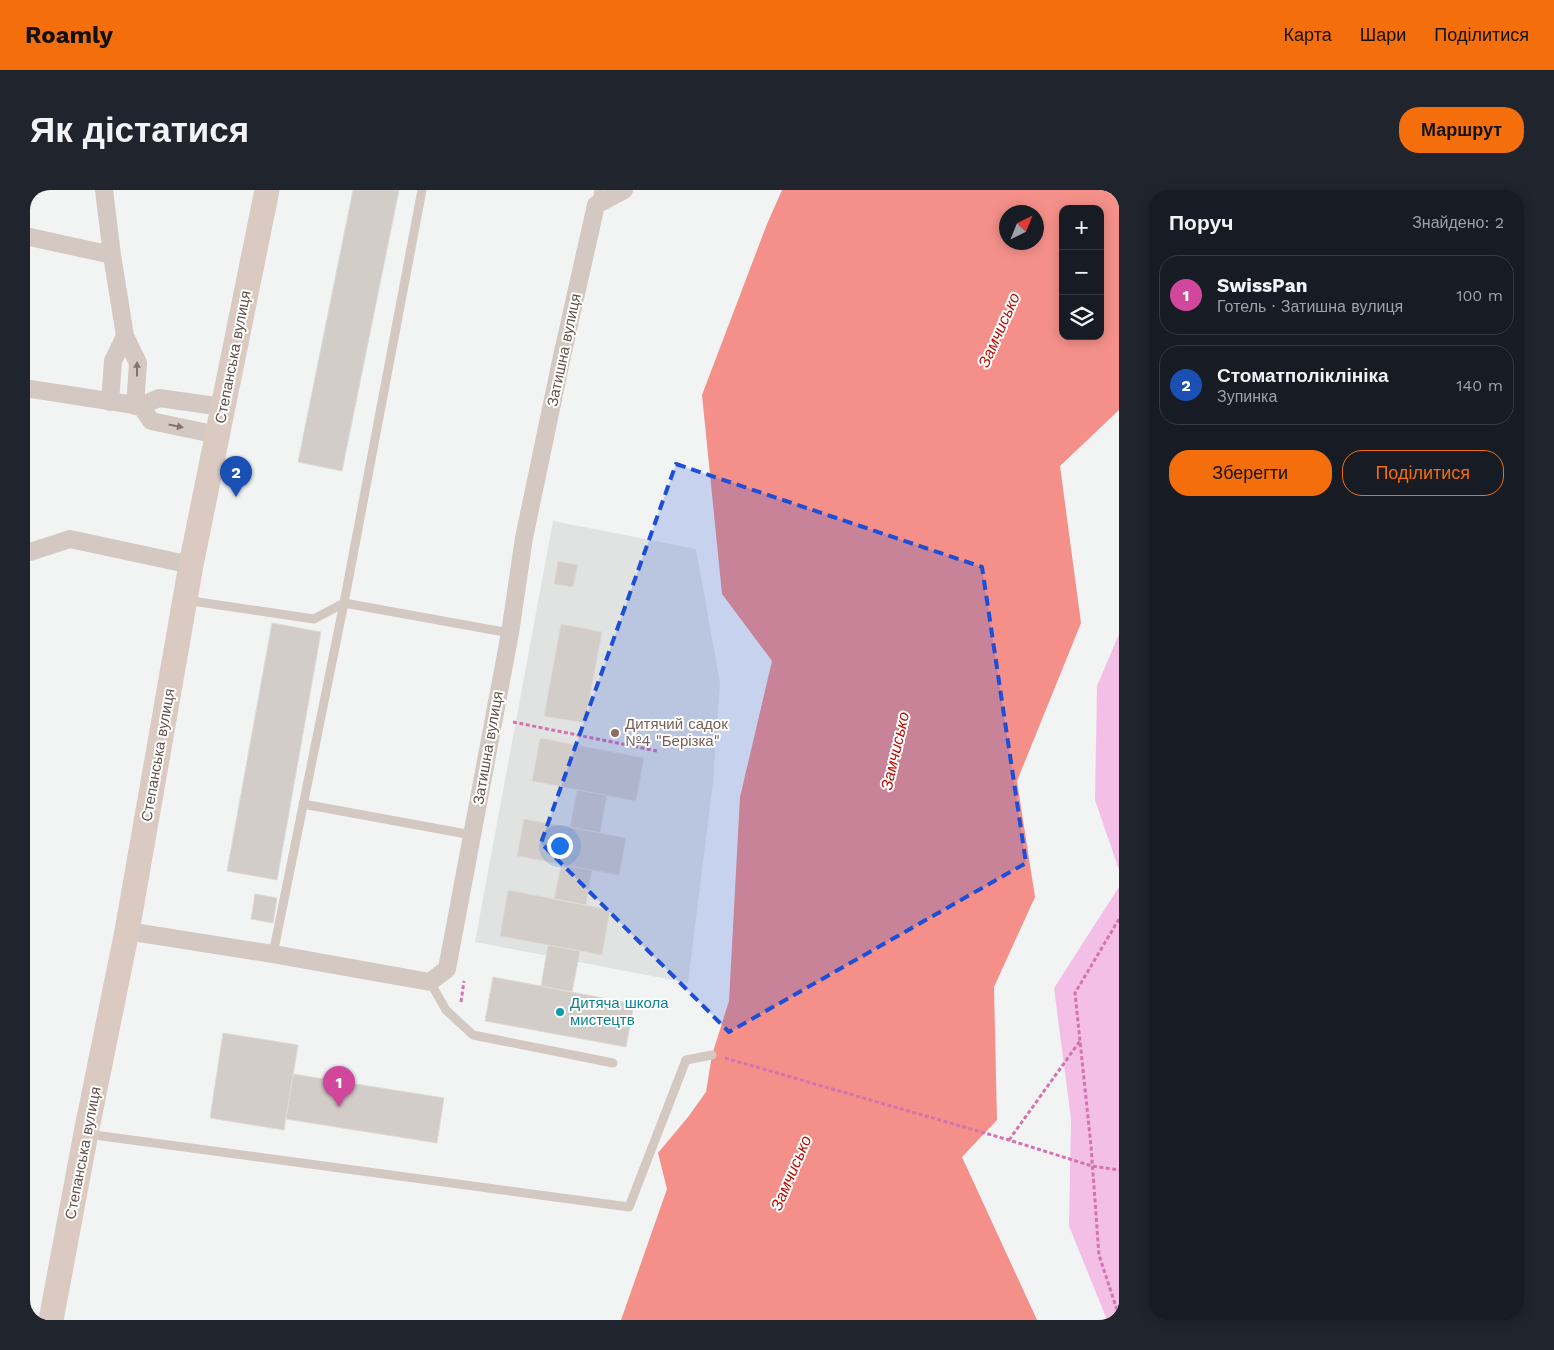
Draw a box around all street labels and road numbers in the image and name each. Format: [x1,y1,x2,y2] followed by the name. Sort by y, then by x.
[211,289,255,425] street label: Степанська вулиця
[543,292,585,408] street label: Затишна вулиця
[137,687,179,823] street label: Степанська вулиця
[469,690,507,806] street label: Затишна вулиця
[61,1085,105,1221] street label: Степанська вулиця

